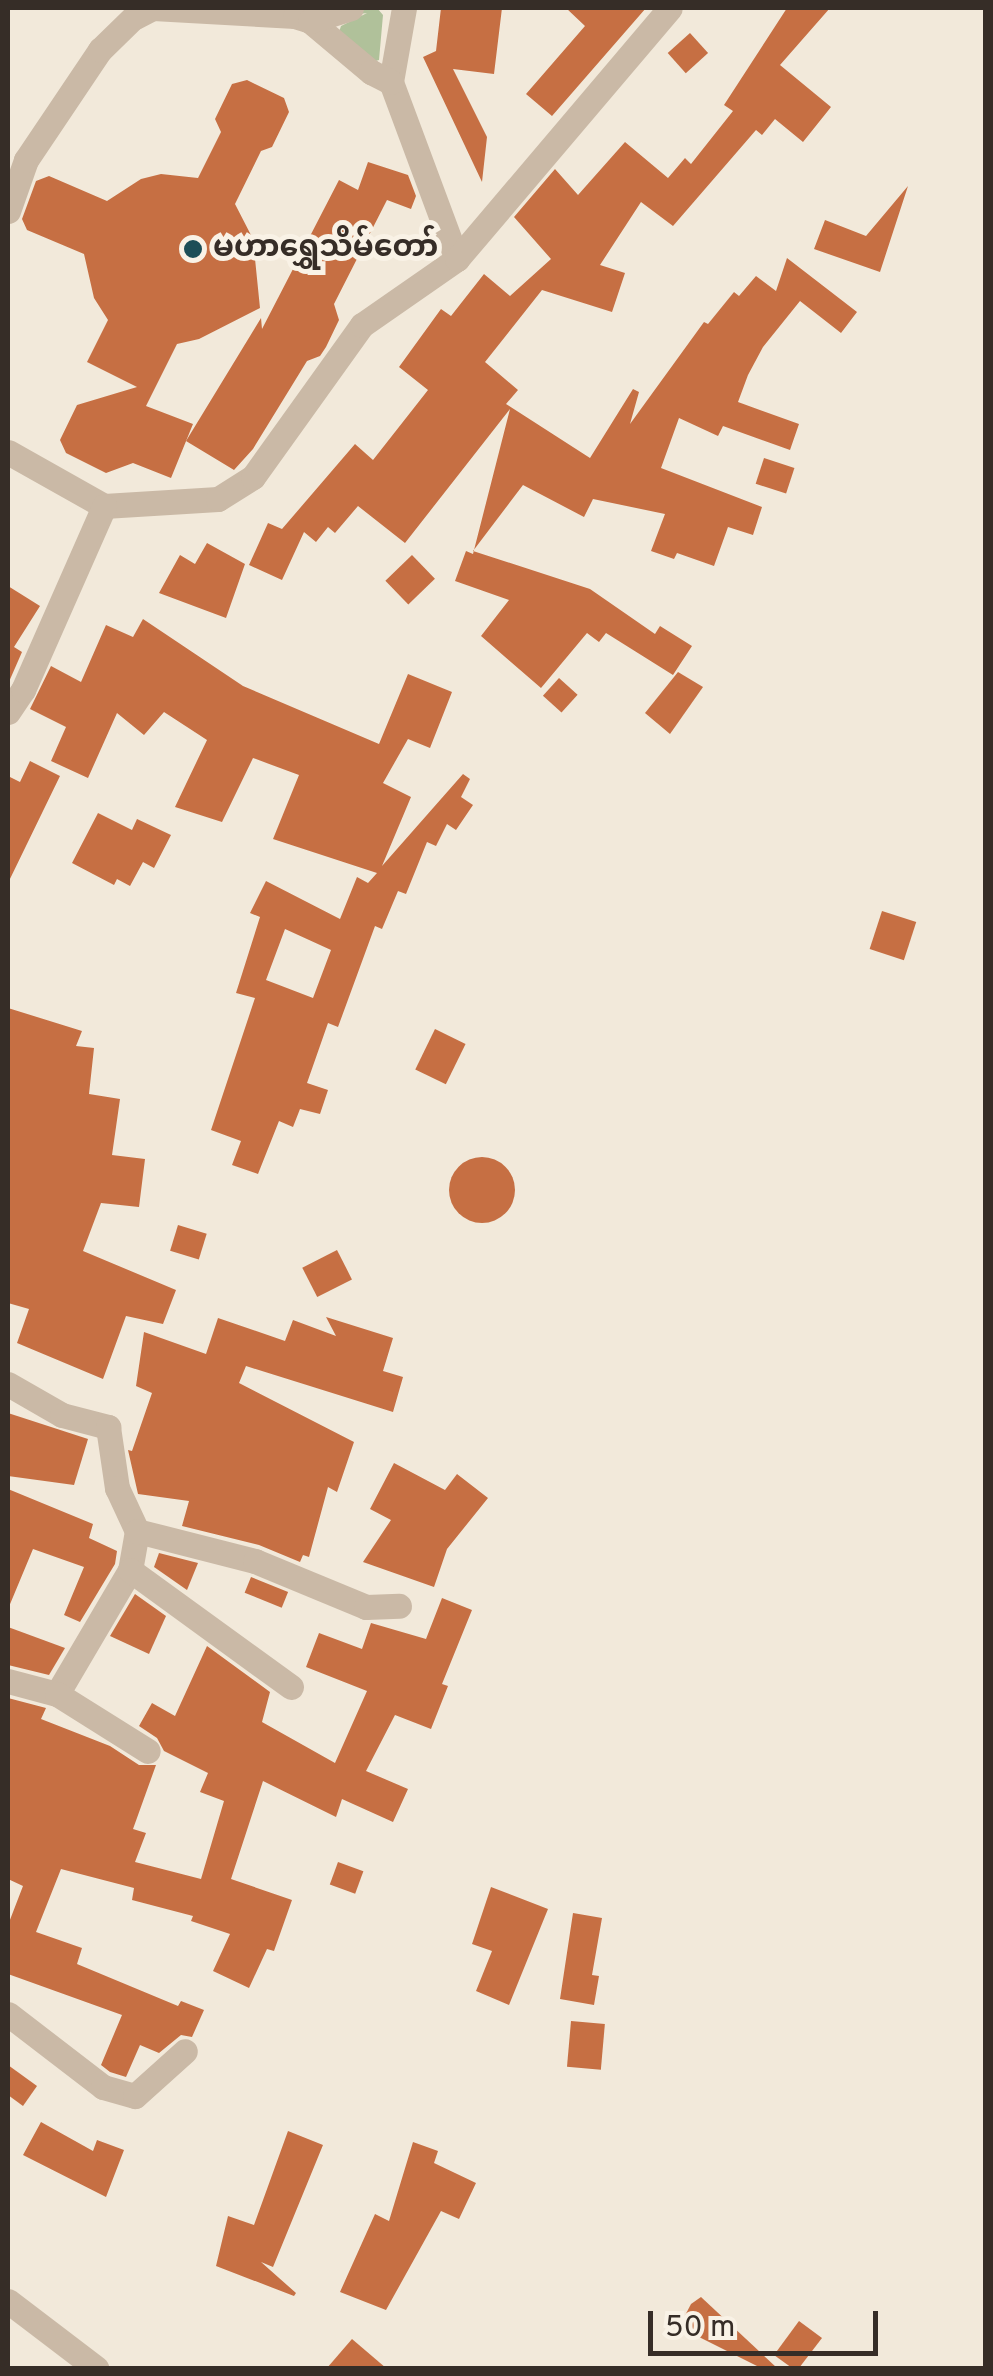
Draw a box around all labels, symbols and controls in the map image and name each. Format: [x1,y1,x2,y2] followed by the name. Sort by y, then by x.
[213,231,438,267] place label: မဟာရွှေသိမ်တော်
[182,238,204,260] marker: မဟာရွှေသိမ်တော်
[653,2291,883,2353] scale bar
[665,2310,735,2347] text: 50 m

